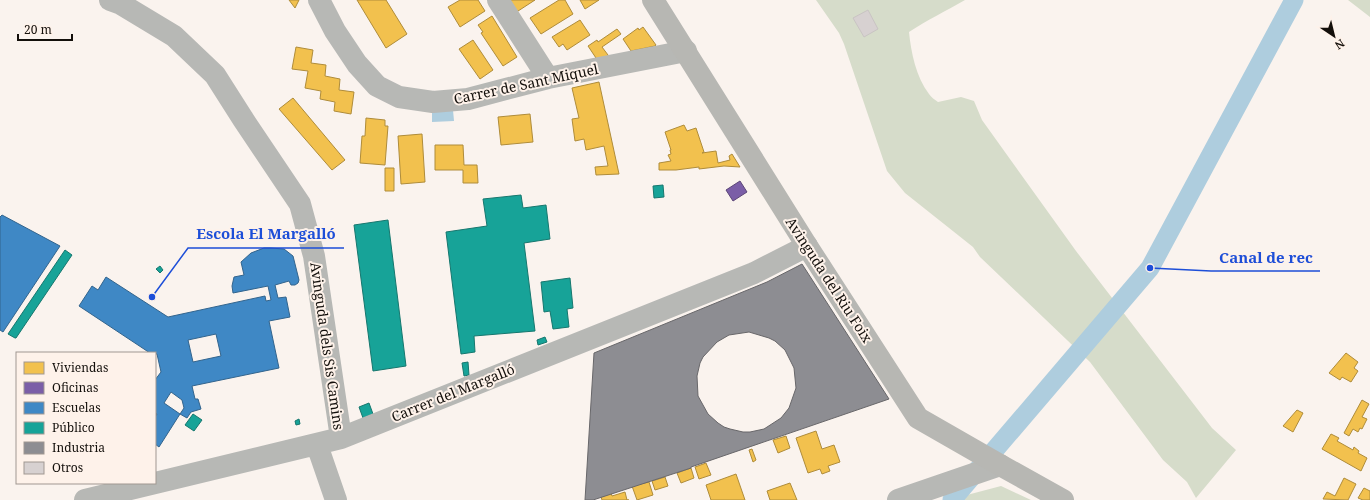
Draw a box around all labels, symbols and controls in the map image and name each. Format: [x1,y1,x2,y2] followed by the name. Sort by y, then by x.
[18,16,72,42] scale bar
[1314,16,1354,56] north arrow
[24,21,52,38] text: 20 m
[1332,36,1348,53] text: N
[452,59,600,108] street label: Carrer de Sant Miquel
[782,213,878,347] street label: Avinguda del Riu Foix
[188,221,344,248] callout: Escola El Margalló
[196,223,336,243] text: Escola El Margalló
[1211,244,1320,271] callout: Canal de rec
[1219,247,1313,267] text: Canal de rec
[306,261,349,431] street label: Avinguda dels Sis Camins
[16,352,156,484] legend
[52,359,108,376] text: Viviendas
[388,359,517,426] street label: Carrer del Margalló
[52,379,99,396] text: Oficinas
[52,399,101,416] text: Escuelas
[52,419,95,436] text: Público
[52,439,105,456] text: Industria
[52,459,83,476] text: Otros

